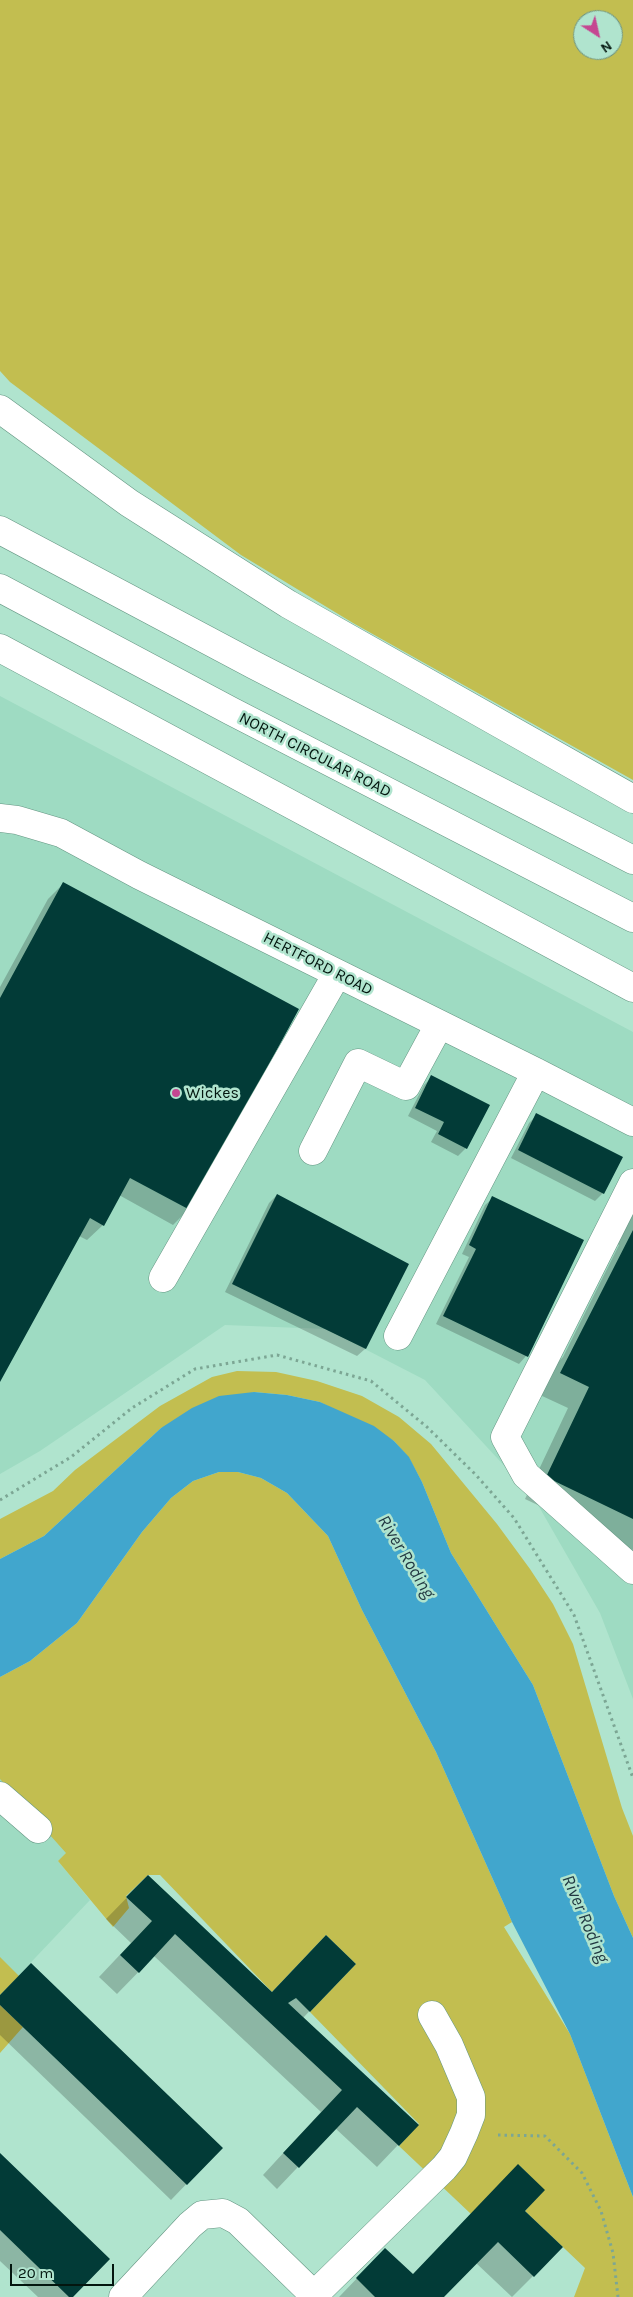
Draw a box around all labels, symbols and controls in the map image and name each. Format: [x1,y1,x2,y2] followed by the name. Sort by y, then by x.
[573,10,623,60] north arrow
[597,37,615,57] text: N
[236,708,394,802] street label: NORTH CIRCULAR ROAD
[260,928,376,1000] street label: HERTFORD ROAD
[186,1083,239,1103] place label: Wickes
[170,1087,182,1099] marker: Wickes
[373,1511,439,1603] water label: River Roding
[557,1872,613,1966] water label: River Roding
[12,2254,116,2286] scale bar
[18,2264,53,2282] text: 20 m

